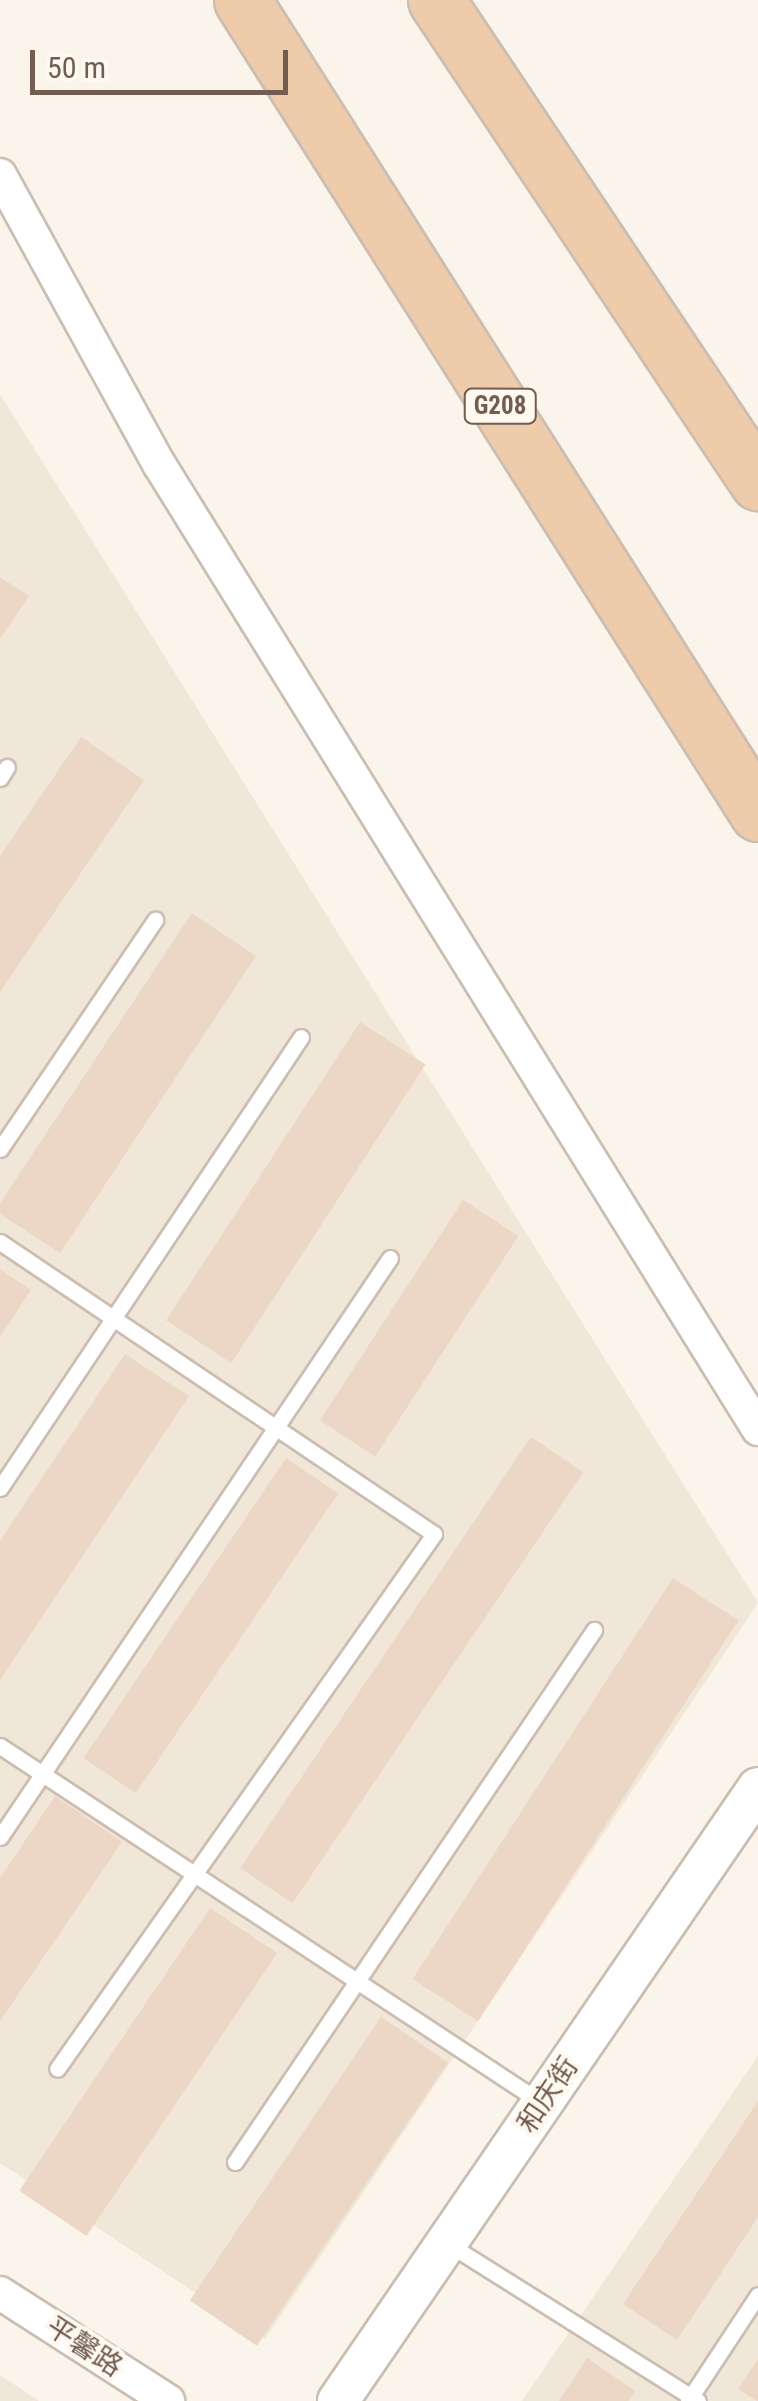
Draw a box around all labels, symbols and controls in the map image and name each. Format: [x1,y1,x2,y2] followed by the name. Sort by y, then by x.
[35,30,292,92] scale bar
[47,50,106,85] text: 50 m
[462,386,538,426] road number: G208
[511,2051,585,2139] street label: 和庆街
[40,2310,128,2384] street label: 平馨路

